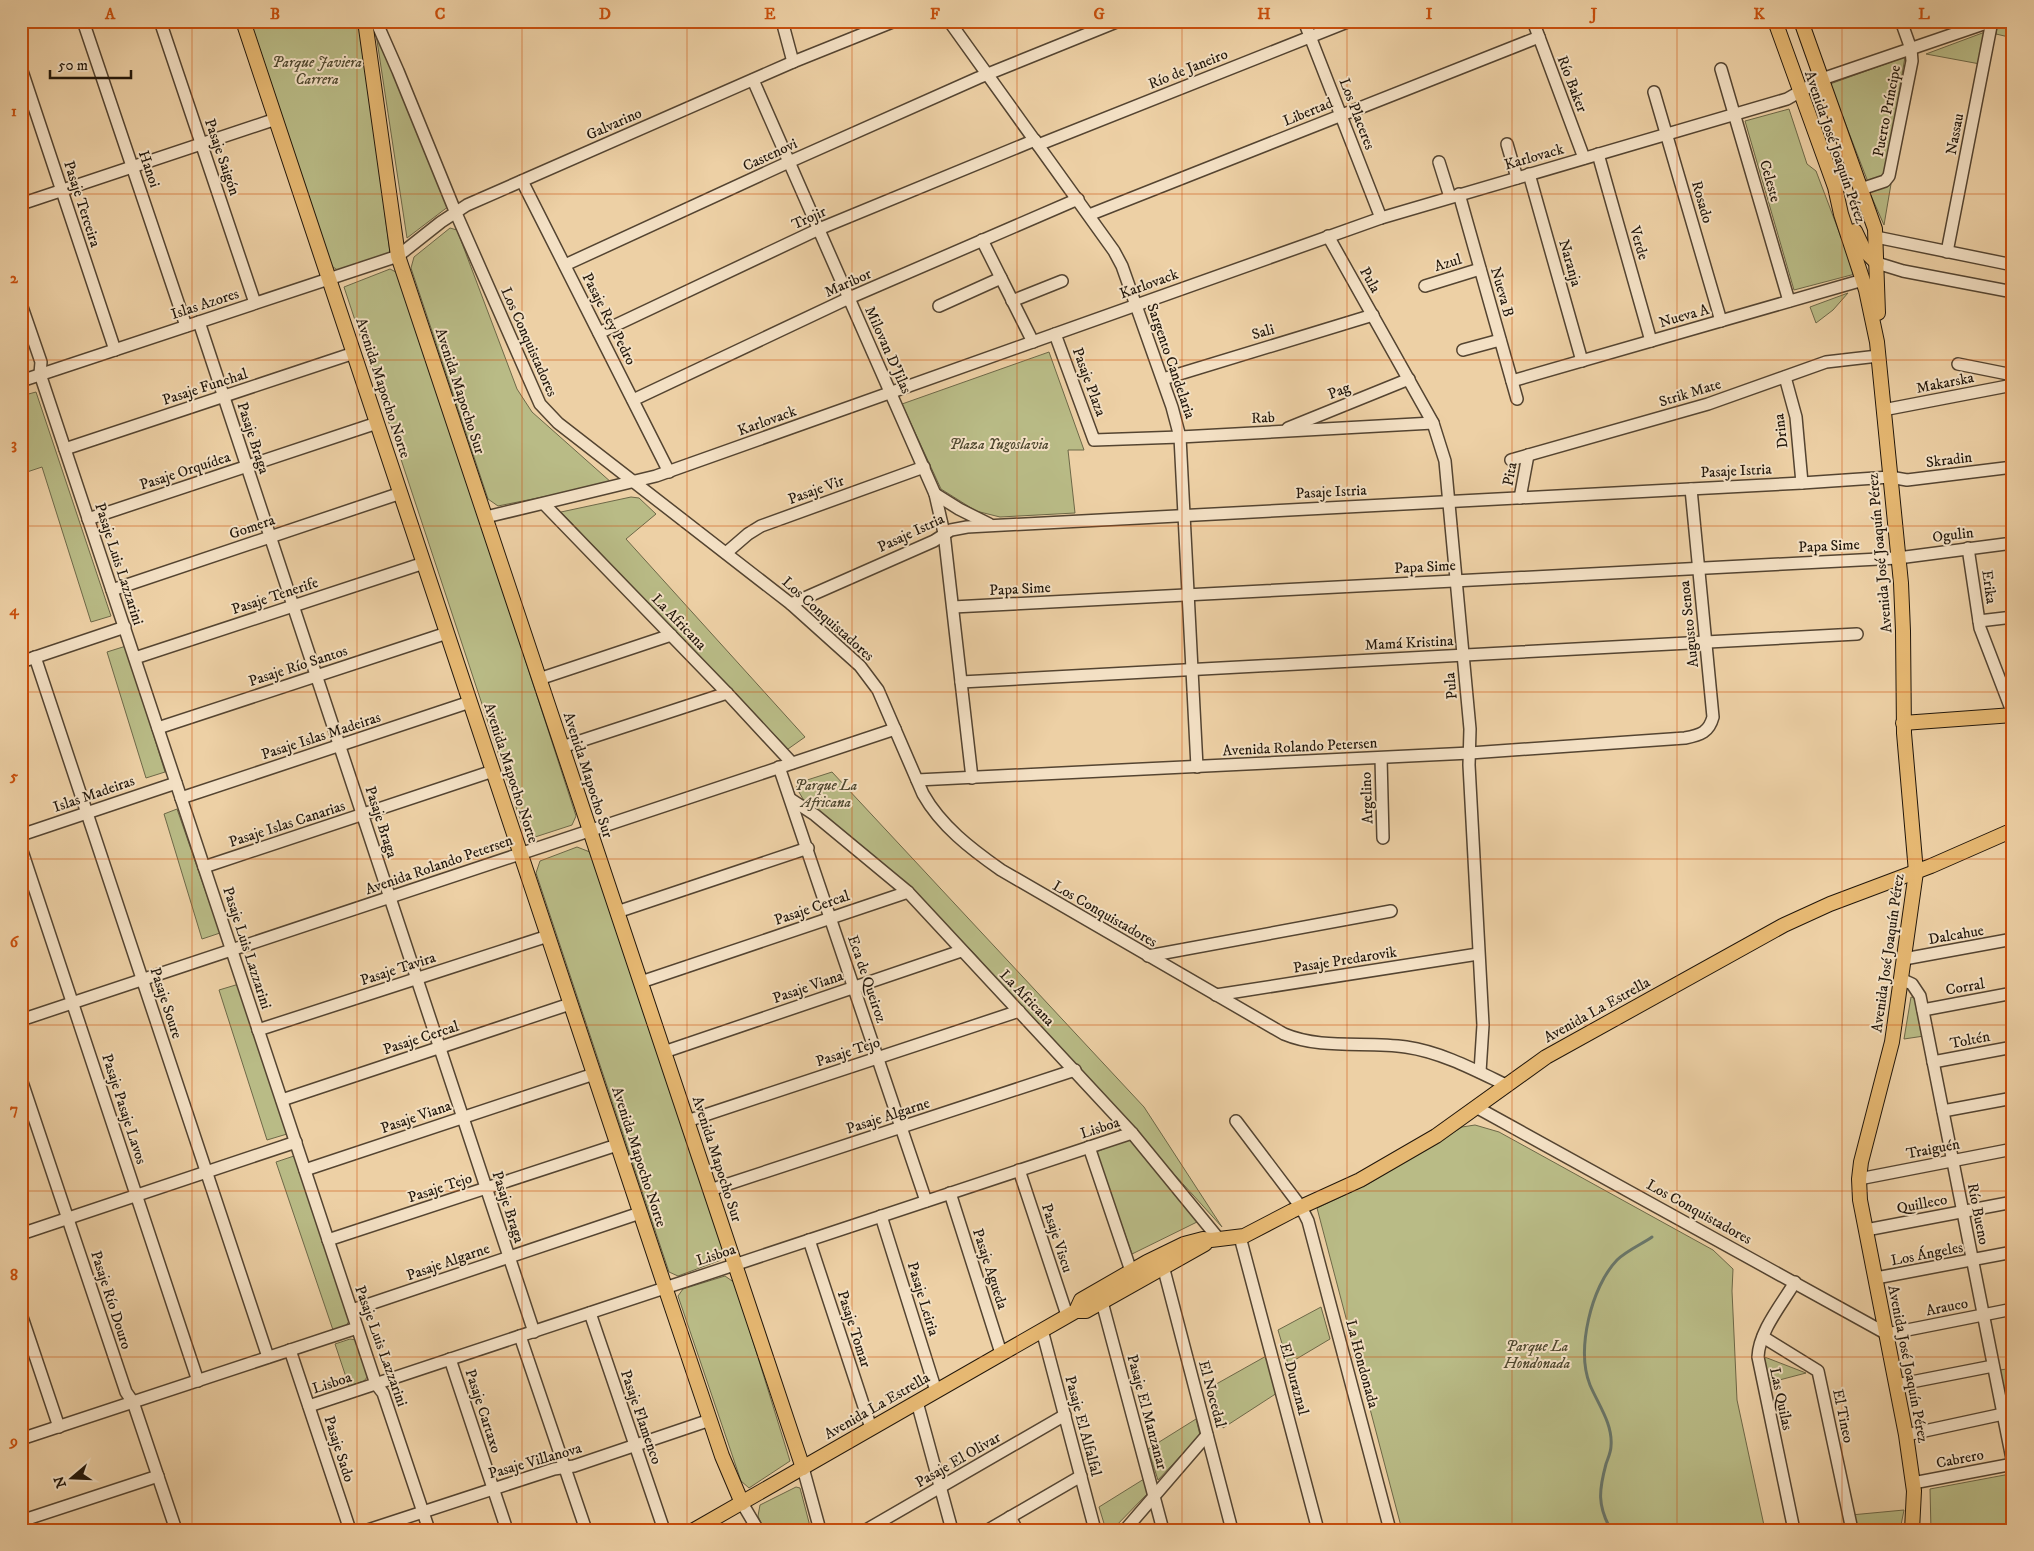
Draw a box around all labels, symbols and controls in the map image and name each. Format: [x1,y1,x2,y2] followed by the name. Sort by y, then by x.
[104,4,116,24] text: A
[270,4,280,24] text: B
[435,4,445,24] text: C
[599,4,611,24] text: D
[764,4,776,24] text: E
[930,4,940,24] text: F
[1093,4,1105,24] text: G
[1257,4,1271,24] text: H
[1426,4,1433,24] text: I
[1589,4,1598,24] text: J
[1753,4,1765,24] text: K
[1918,4,1930,24] text: L
[1145,44,1231,94] street label: Río de Janeiro
[50,48,131,80] scale bar
[272,53,362,89] park label: Parque Javiera Carrera
[1553,53,1592,115] street label: Río Baker
[58,56,88,75] text: 50 m
[1869,64,1905,158] street label: Puerto Príncipe
[1800,68,1870,226] street label: Avenida José Joaquín Pérez
[1335,75,1379,153] street label: Los Placeres
[1280,93,1336,131] street label: Libertad
[11,101,17,121] text: 1
[583,103,645,145] street label: Galvarino
[1942,112,1968,156] street label: Nassau
[200,116,244,198] street label: Pasaje Saigón
[740,134,800,176] street label: Castenovi
[1502,139,1566,175] street label: Karlovack
[134,148,164,190] street label: Hanoi
[59,158,105,250] street label: Pasaje Terceira
[1755,158,1785,204] street label: Celeste
[1687,179,1717,225] street label: Rosado
[789,202,830,234] street label: Trojir
[1625,223,1653,262] street label: Verde
[1554,237,1586,289] street label: Naranja
[1432,250,1465,276] street label: Azul
[822,264,875,302] street label: Maribor
[1117,264,1181,303] street label: Karlovack
[1355,264,1385,297] street label: Pula
[1486,265,1518,319] street label: Nueva B
[10,268,19,288] text: 2
[578,270,640,368] street label: Pasaje Rey Pedro
[169,284,241,324] street label: Islas Azores
[496,284,562,400] street label: Los Conquistadores
[1657,300,1712,332] street label: Nueva A
[1142,301,1200,422] street label: Sargento Candelaria
[860,303,916,397] street label: Milovan D'Jilas
[351,315,415,461] street label: Avenida Mapocho Norte
[1249,320,1277,344] street label: Sali
[431,326,489,457] street label: Avenida Mapocho Sur
[1068,345,1110,420] street label: Pasaje Plaza
[160,364,250,410] street label: Pasaje Funchal
[1915,368,1976,398] street label: Makarska
[1657,375,1723,411] street label: Strik Mate
[1325,378,1354,404] street label: Pag
[232,400,274,477] street label: Pasaje Braga
[735,401,799,440] street label: Karlovack
[1251,408,1275,428] street label: Rab
[1769,412,1793,449] street label: Drina
[11,434,17,454] text: 3
[949,435,1049,454] park label: Plaza Yugoslavia
[137,447,233,495] street label: Pasaje Orquídea
[1925,448,1973,472] street label: Skradin
[1498,460,1522,487] street label: Pita
[1700,460,1773,482] street label: Pasaje Istria
[785,471,847,509] street label: Pasaje Vir
[1864,472,1896,634] street label: Avenida José Joaquín Pérez
[1295,481,1368,503] street label: Pasaje Istria
[90,500,148,628] street label: Pasaje Luis Lazzarini
[875,509,948,557] street label: Pasaje Istria
[227,510,278,544] street label: Gomera
[1931,523,1975,547] street label: Ogulin
[1798,535,1860,557] street label: Papa Sime
[1394,556,1456,578] street label: Papa Sime
[1977,569,2001,606] street label: Erika
[229,573,321,619] street label: Pasaje Tenerife
[778,573,878,665] street label: Los Conquistadores
[989,578,1051,600] street label: Papa Sime
[1675,579,1703,668] street label: Augusto Senoa
[647,590,711,655] street label: La Africana
[8,600,19,620] text: 4
[1364,631,1454,655] street label: Mamá Kristina
[246,641,350,691] street label: Pasaje Río Santos
[1440,671,1462,700] street label: Pula
[479,700,543,846] street label: Avenida Mapocho Norte
[259,708,383,764] street label: Pasaje Islas Madeiras
[559,710,617,841] street label: Avenida Mapocho Sur
[1222,733,1378,761] street label: Avenida Rolando Petersen
[9,766,18,786] text: 5
[51,771,137,817] street label: Islas Madeiras
[1357,772,1377,824] street label: Argelino
[795,776,857,812] park label: Parque La Africana
[360,784,402,861] street label: Pasaje Braga
[226,796,348,852] street label: Pasaje Islas Canarias
[363,831,516,899] street label: Avenida Rolando Petersen
[1867,872,1909,1034] street label: Avenida José Joaquín Pérez
[1049,876,1161,952] street label: Los Conquistadores
[218,884,276,1012] street label: Pasaje Luis Lazzarini
[772,886,853,930] street label: Pasaje Cercal
[1927,921,1985,949] street label: Dalcahue
[10,932,20,952] text: 6
[843,933,891,1026] street label: Eca de Queiroz
[1292,942,1399,978] street label: Pasaje Predarovik
[358,948,439,990] street label: Pasaje Tavira
[146,965,186,1041] street label: Pasaje Soure
[770,966,846,1008] street label: Pasaje Viana
[995,966,1059,1031] street label: La Africana
[1540,973,1654,1047] street label: Avenida La Estrella
[1944,974,1986,1000] street label: Corral
[381,1017,462,1059] street label: Pasaje Cercal
[1948,1027,1992,1053] street label: Toltén
[813,1033,883,1071] street label: Pasaje Tejo
[97,1051,151,1167] street label: Pasaje Pasaje Lavos
[607,1084,671,1230] street label: Avenida Mapocho Norte
[688,1094,746,1225] street label: Avenida Mapocho Sur
[844,1094,932,1138] street label: Pasaje Algarne
[378,1096,454,1138] street label: Pasaje Viana
[10,1099,18,1119] text: 7
[1078,1113,1123,1143] street label: Lisboa
[1905,1134,1962,1164] street label: Traiguén
[405,1169,475,1207] street label: Pasaje Tejo
[487,1169,529,1246] street label: Pasaje Braga
[1643,1175,1755,1249] street label: Los Conquistadores
[1963,1182,1993,1246] street label: Río Bueno
[1895,1190,1949,1218] street label: Quilleco
[1037,1201,1077,1275] street label: Pasaje Viscu
[968,1226,1012,1312] street label: Pasaje Agueda
[1889,1237,1965,1270] street label: Los Ángeles
[404,1239,492,1285] street label: Pasaje Algarne
[694,1240,739,1270] street label: Lisboa
[86,1248,136,1352] street label: Pasaje Río Douro
[903,1260,943,1339] street label: Pasaje Leiria
[10,1265,18,1285] text: 8
[350,1283,412,1409] street label: Pasaje Luis Lazzarini
[1883,1284,1933,1445] street label: Avenida José Joaquín Pérez
[833,1288,875,1370] street label: Pasaje Tomar
[1924,1294,1970,1320] street label: Arauco
[1341,1318,1383,1411] street label: La Hondonada
[1503,1337,1570,1373] park label: Parque La Hondonada
[1275,1341,1313,1418] street label: El Duraznal
[1122,1352,1172,1472] street label: Pasaje El Manzanar
[1194,1358,1230,1430] street label: El Nocedal
[1765,1366,1797,1432] street label: Las Quilas
[460,1367,506,1455] street label: Pasaje Cartaxo
[616,1367,666,1467] street label: Pasaje Flamenco
[310,1368,355,1398] street label: Lisboa
[821,1368,934,1444] street label: Avenida La Estrella
[1060,1374,1106,1479] street label: Pasaje El Alfalfal
[1828,1387,1858,1445] street label: El Tineo
[319,1413,359,1485] street label: Pasaje Sado
[912,1428,1004,1492] street label: Pasaje El Olivar
[9,1431,18,1451] text: 9
[486,1438,584,1483] street label: Pasaje Villanova
[1935,1445,1985,1473] street label: Cabrero
[48,1454,98,1504] north arrow
[50,1473,71,1490] text: N

